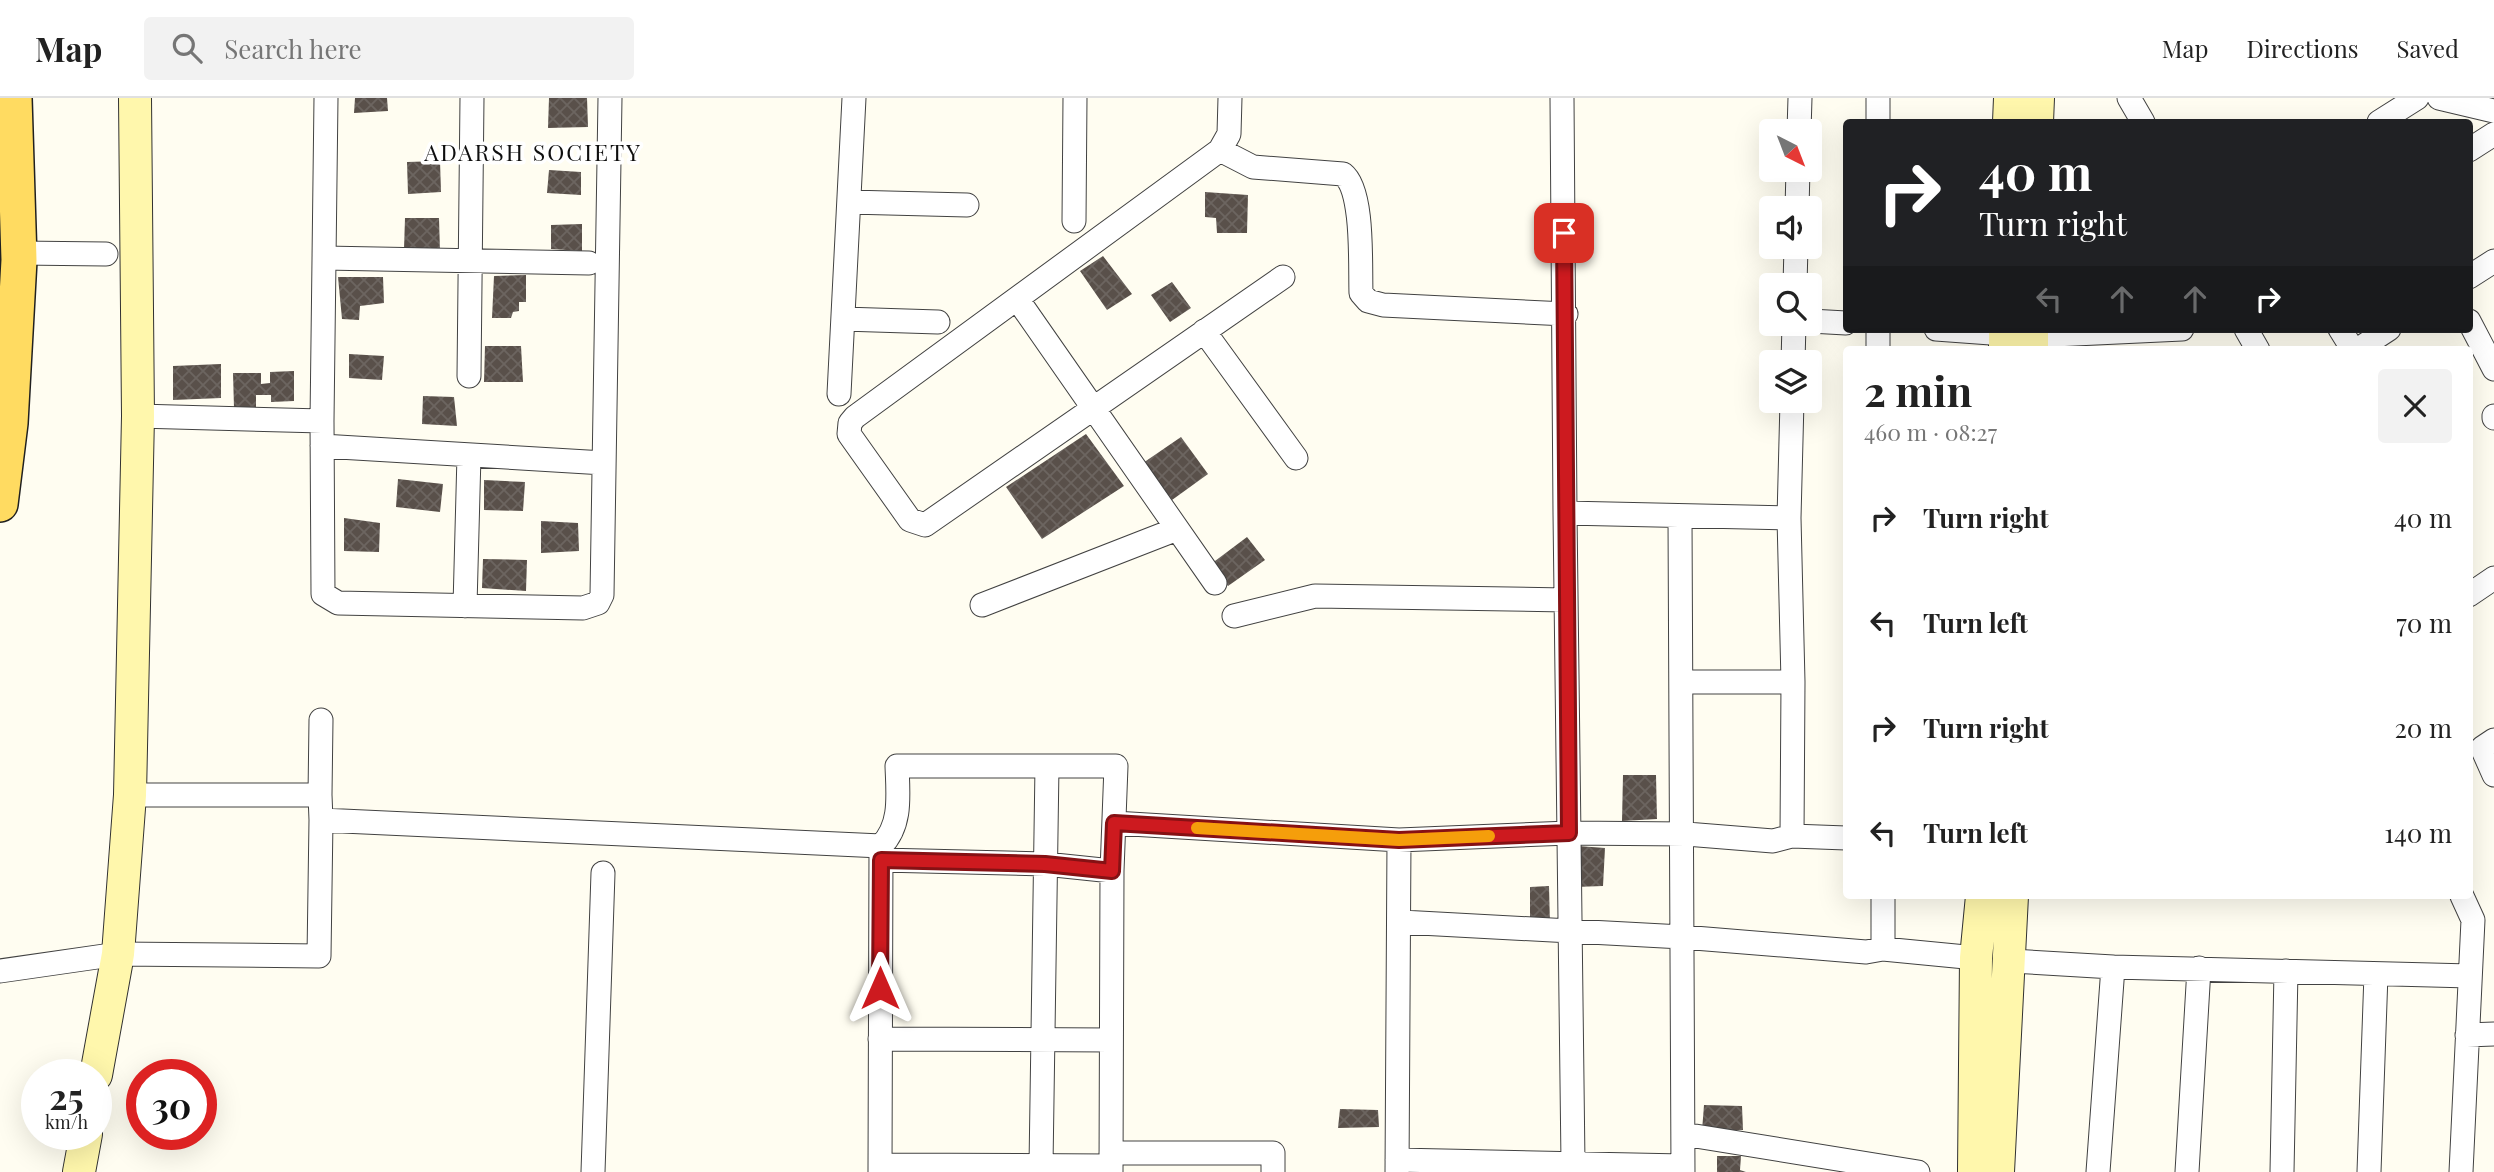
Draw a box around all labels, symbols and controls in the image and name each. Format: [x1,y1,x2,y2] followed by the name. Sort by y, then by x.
[144,17,634,80] search box
[35,26,102,70] text: Map
[168,29,206,67] icon: search
[224,31,362,66] text: Search here
[2162,32,2208,64] text: Map
[2246,32,2359,64] text: Directions
[2397,32,2459,64] text: Saved
[1759,119,1822,182] north arrow
[1759,119,1822,413] map controls
[423,136,642,167] district label: ADARSH SOCIETY
[1979,138,2092,203] text: 40 m
[1864,147,1955,238] icon: right
[1759,196,1822,259] button: sound
[1979,201,2127,244] text: Turn right
[1534,203,1594,263] pin
[1545,214,1583,252] icon: arrive
[1759,273,1822,336] button: search
[2030,280,2068,318] icon: left
[2103,280,2141,318] icon: ahead
[2176,280,2214,318] icon: ahead
[2249,280,2287,318] icon: right
[1759,350,1822,413] button: layers
[1864,362,1972,418] text: 2 min
[2378,369,2452,443] button: close
[1864,416,1997,447] text: 460 m · 08:27
[1864,499,1902,537] icon: right
[1923,500,2049,535] text: Turn right
[2394,500,2452,535] text: 40 m
[1864,604,1902,642] icon: left
[1923,605,2028,640] text: Turn left
[2396,605,2452,640] text: 70 m
[1864,709,1902,747] icon: right
[1923,710,2049,745] text: Turn right
[2394,710,2452,745] text: 20 m
[1864,814,1902,852] icon: left
[1923,815,2028,850] text: Turn left
[2384,815,2452,850] text: 140 m
[843,951,917,1025] position arrow
[126,1059,217,1150] speed limit sign: 30
[49,1072,84,1119] text: 25
[45,1110,88,1134] text: km/h

